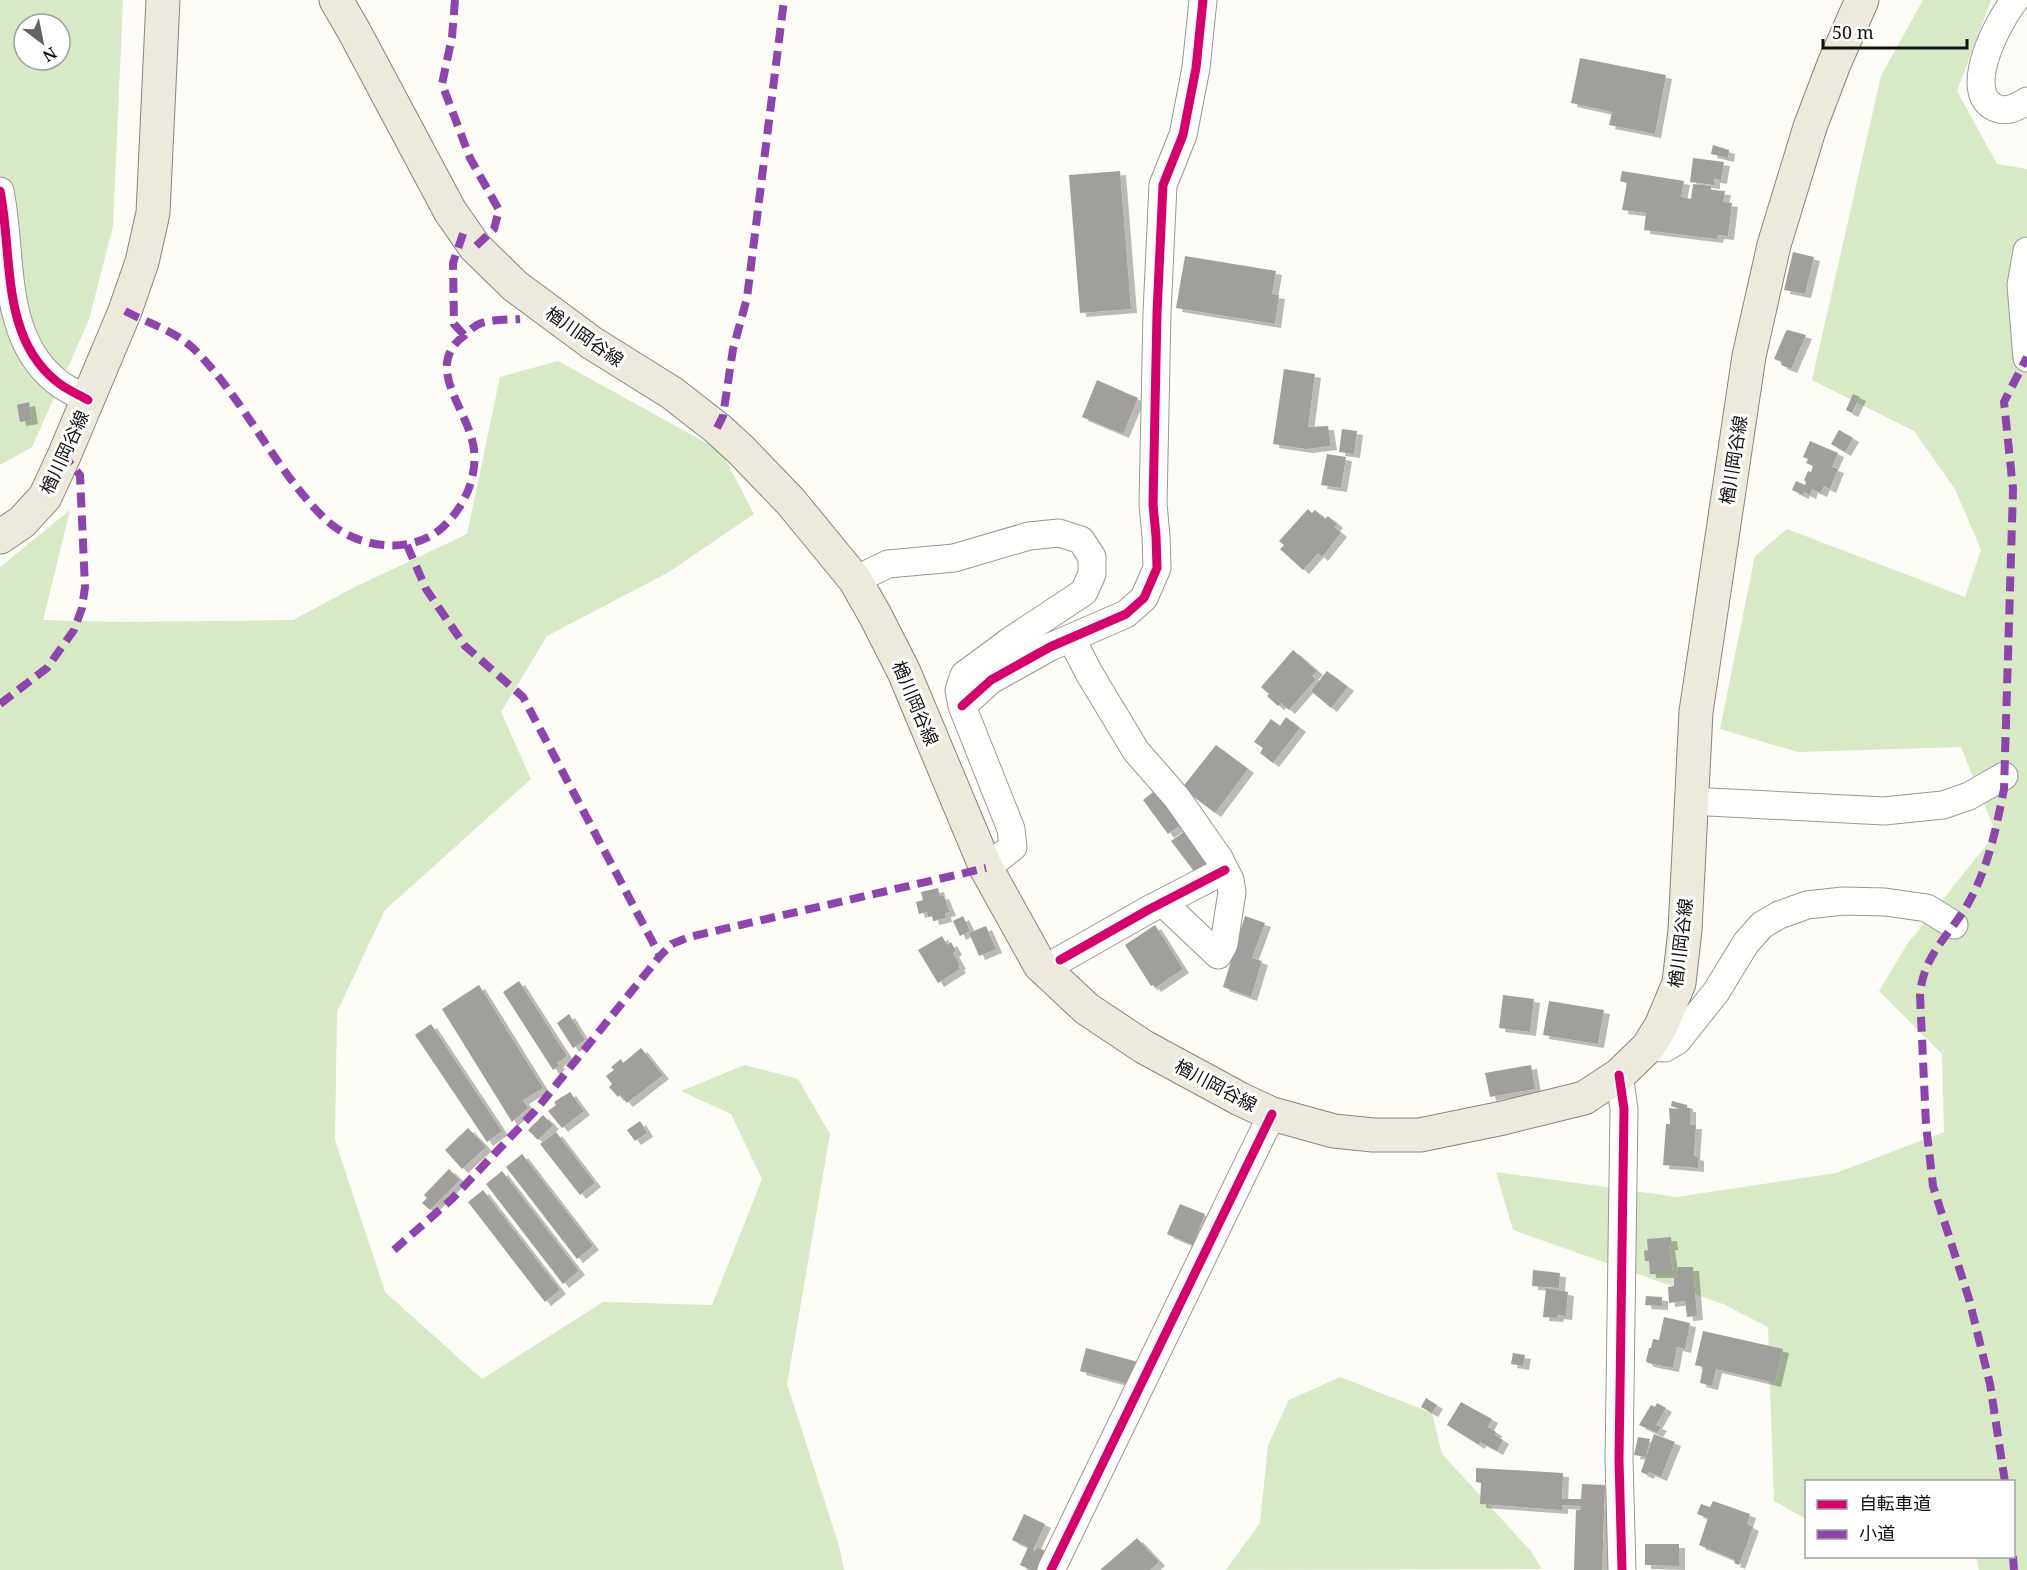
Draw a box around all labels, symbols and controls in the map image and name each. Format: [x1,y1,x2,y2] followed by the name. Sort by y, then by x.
[12,12,72,72] north arrow
[1823,12,1967,50] scale bar
[1832,20,1874,44] text: 50 m
[38,42,61,68] text: N
[541,300,629,372] street label: 楢川岡谷線
[34,406,94,498] street label: 楢川岡谷線
[1714,414,1752,506] street label: 楢川岡谷線
[887,657,945,749] street label: 楢川岡谷線
[1663,897,1697,989] street label: 楢川岡谷線
[1171,1053,1261,1117] street label: 楢川岡谷線
[1805,1480,2015,1558] legend
[1859,1491,1931,1515] text: 自転車道
[1859,1521,1895,1545] text: 小道

